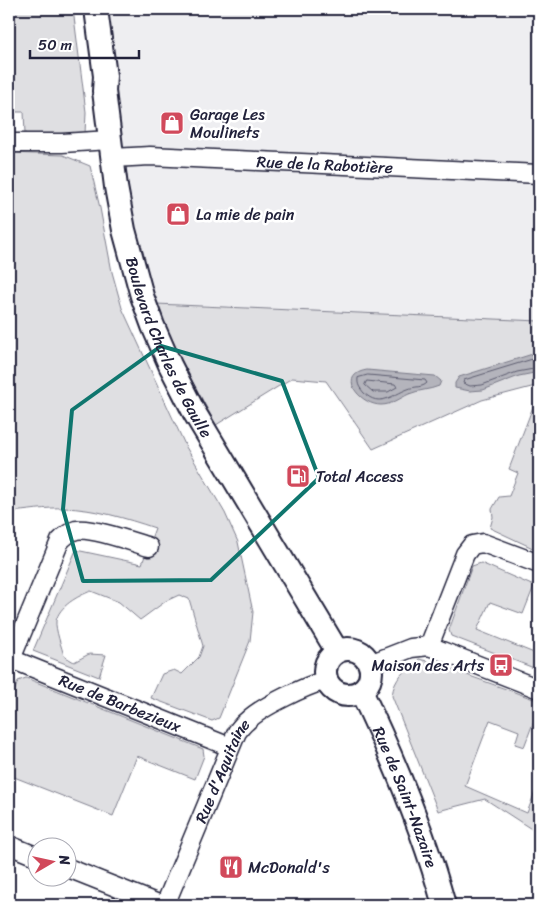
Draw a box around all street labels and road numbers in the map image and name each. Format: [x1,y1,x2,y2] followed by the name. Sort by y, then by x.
[256,147,394,182] street label: Rue de la Rabotière
[117,254,220,444] street label: Boulevard Charles de Gaulle
[54,666,186,741] street label: Rue de Barbezieux
[187,711,257,828] street label: Rue d'Aquitaine
[364,722,446,872] street label: Rue de Saint-Nazaire

